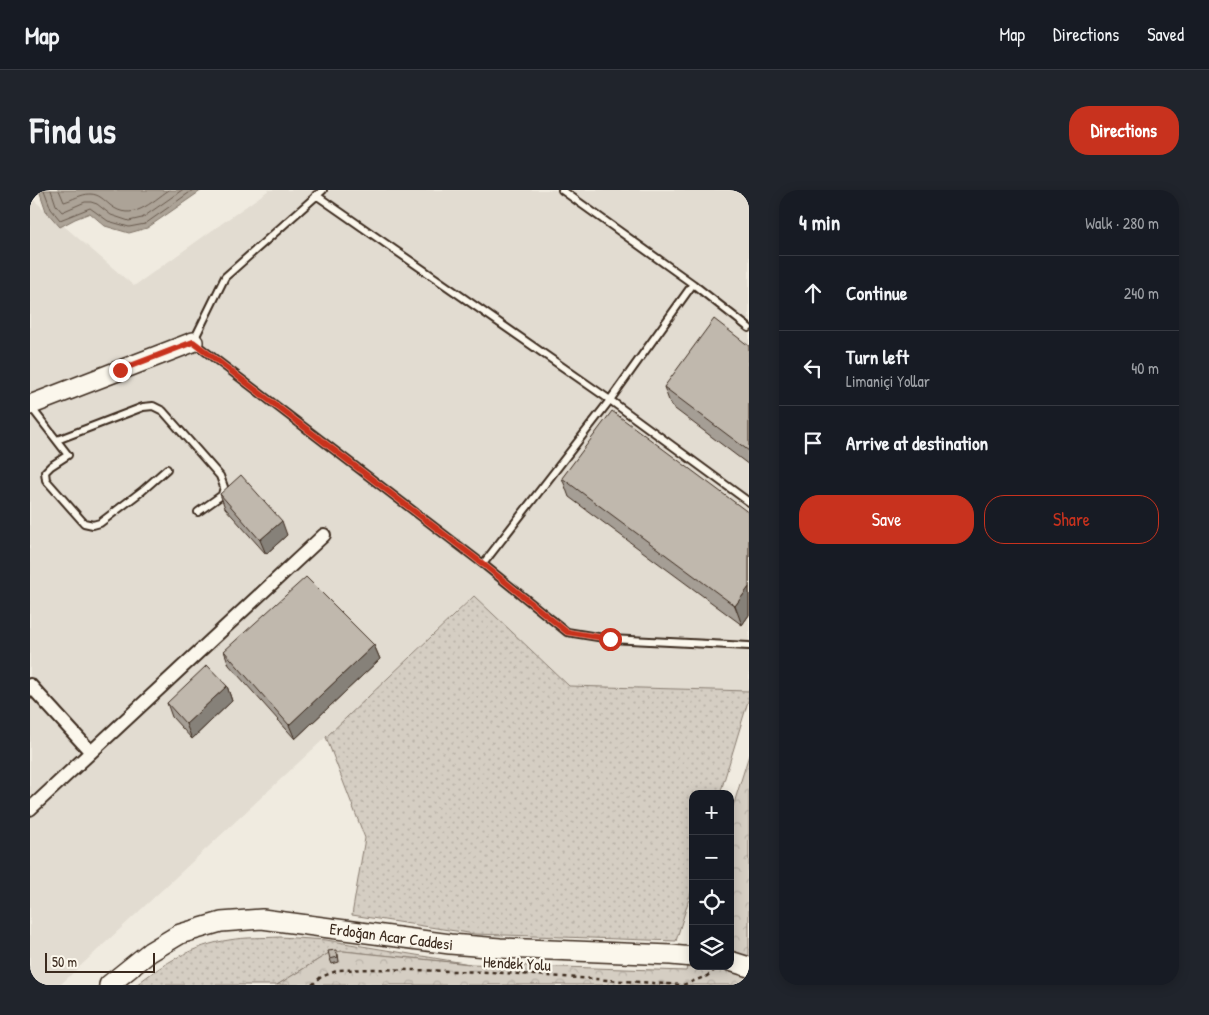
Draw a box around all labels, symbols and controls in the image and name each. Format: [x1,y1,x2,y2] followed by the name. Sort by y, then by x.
[25,19,59,51] text: Map
[1000,22,1025,47] text: Map
[1053,22,1119,47] text: Directions
[1147,22,1184,47] text: Saved
[1069,106,1179,155] button: Directions
[30,107,116,154] text: Find us
[799,208,840,237] text: 4 min
[1085,212,1159,234] text: Walk · 280 m
[799,279,827,307] icon: ahead
[846,280,907,306] text: Continue
[1124,282,1159,304] text: 240 m
[846,344,909,370] text: Turn left
[799,354,827,382] icon: left
[1131,357,1159,379] text: 40 m
[109,359,132,382] route end
[846,370,930,392] text: Limaniçi Yollar
[799,429,827,457] icon: arrive
[846,430,988,456] text: Arrive at destination
[799,495,974,544] button: Save
[984,495,1159,544] button: Share
[599,628,622,651] route start
[689,790,734,970] map controls
[689,790,734,835] button: +
[689,835,734,880] button: −
[689,880,734,925] button: locate
[328,917,454,955] street label: Erdoğan Acar Caddesi
[689,925,734,970] button: layers
[45,950,155,973] scale bar
[482,950,552,976] street label: Hendek Yolu
[52,952,77,971] text: 50 m

